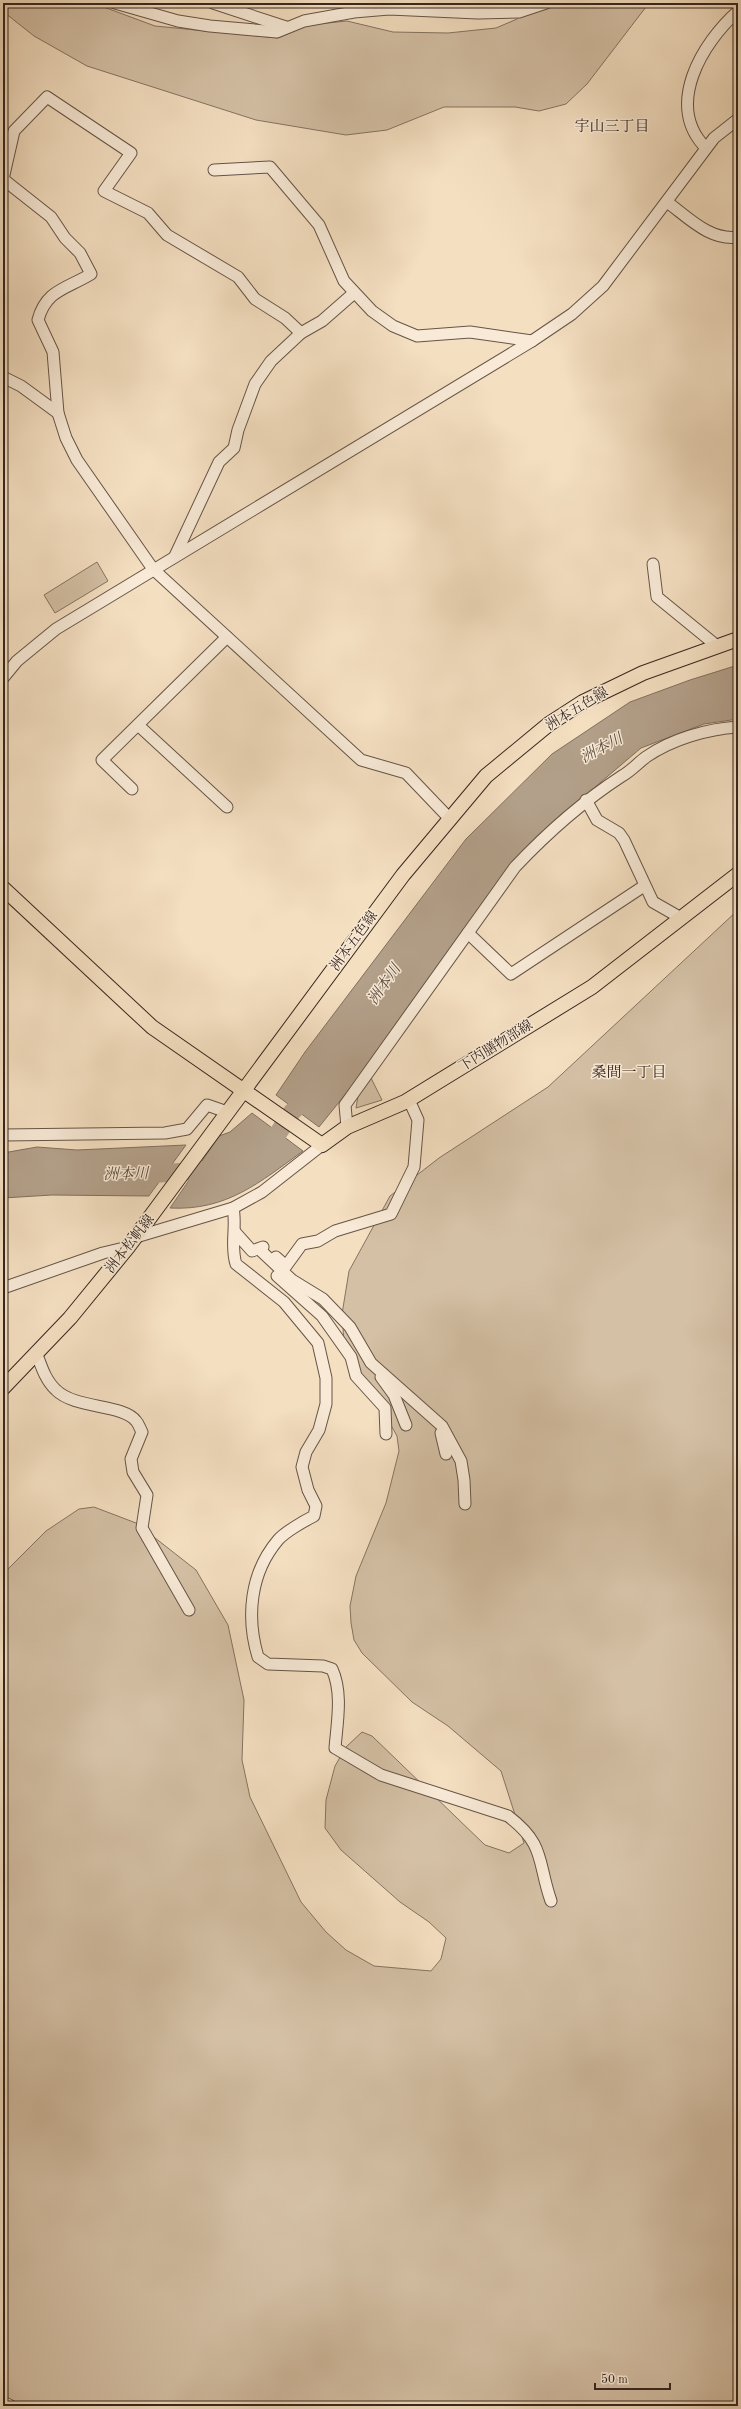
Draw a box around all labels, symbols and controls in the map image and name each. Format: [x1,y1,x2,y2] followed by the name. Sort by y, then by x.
[574,118,650,135] district label: 宇山三丁目
[543,684,611,733] street label: 洲本五色線
[578,729,627,766] water label: 洲本川
[327,908,380,973] street label: 洲本五色線
[364,959,405,1008] water label: 洲本川
[456,1017,535,1074] street label: 下内膳物部線
[591,1064,667,1081] district label: 桑間一丁目
[103,1165,151,1183] water label: 洲本川
[102,1211,157,1276] street label: 洲本松帆線
[595,2365,670,2391] scale bar
[601,2373,628,2386] text: 50 m

